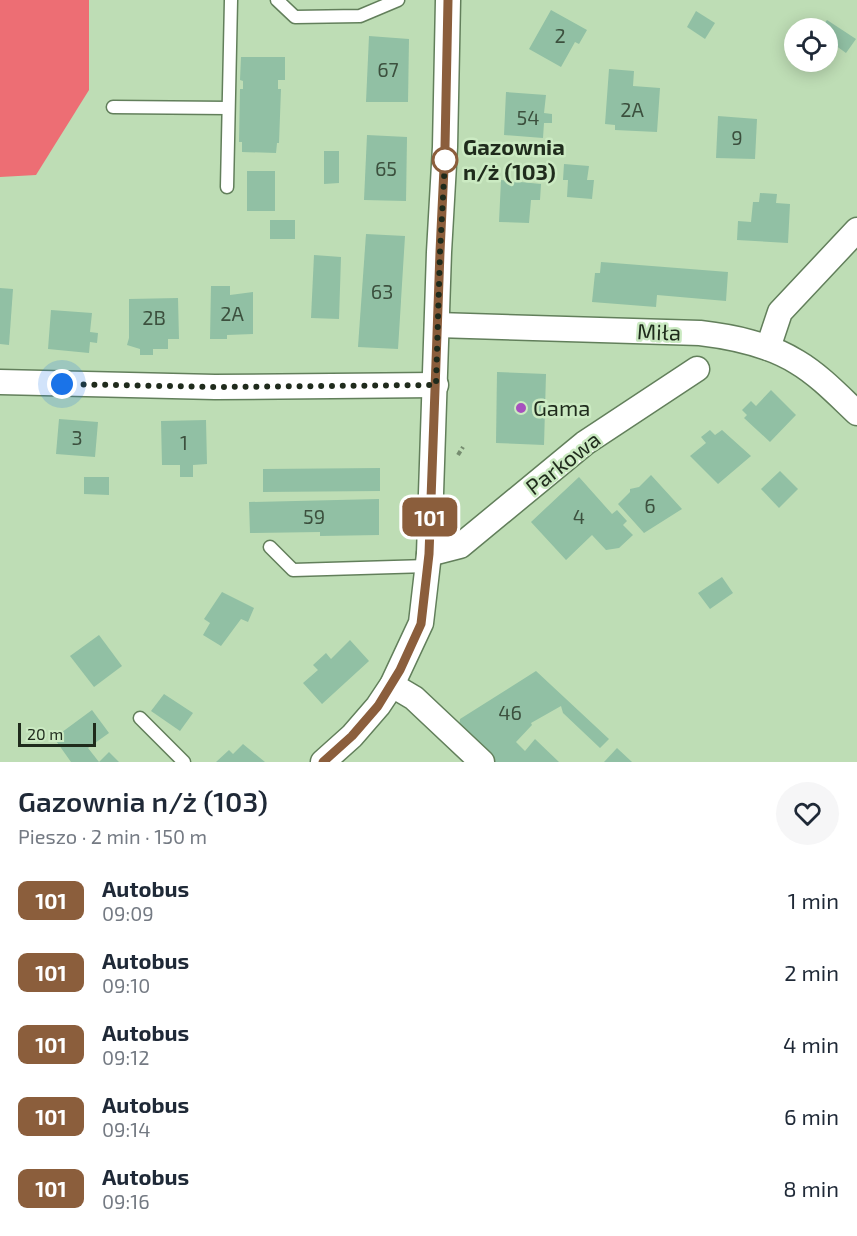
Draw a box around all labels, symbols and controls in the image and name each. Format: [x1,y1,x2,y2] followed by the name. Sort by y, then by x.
[784,18,838,72] map controls
[784,18,838,72] button: locate
[554,23,566,47] house number: 2
[377,57,399,81] house number: 67
[620,97,644,121] house number: 2A
[516,105,540,129] house number: 54
[731,125,743,149] house number: 9
[463,133,565,184] place label: Gazownia n/ż (103)
[432,147,458,173] marker: Gazownia n/ż (103)
[375,156,397,180] house number: 65
[371,279,393,303] house number: 63
[220,301,244,325] house number: 2A
[142,305,166,329] house number: 2B
[637,317,681,345] street label: Miła
[47,369,77,399] your location
[533,394,590,420] place label: Gama
[514,401,528,415] marker: Gama
[71,425,83,449] house number: 3
[520,425,605,499] street label: Parkowa
[180,430,188,454] house number: 1
[644,493,656,517] house number: 6
[396,498,464,536] line badge: 101
[303,504,325,528] house number: 59
[573,504,585,528] house number: 4
[414,505,446,530] text: 101
[498,700,522,724] house number: 46
[18,720,96,748] scale bar
[27,724,63,743] text: 20 m
[776,782,839,845] button: heart
[18,784,268,818] text: Gazownia n/ż (103)
[18,824,207,848] text: Pieszo · 2 min · 150 m
[102,875,189,901] text: Autobus
[788,887,839,913] text: 1 min
[35,888,67,913] text: 101
[102,901,154,925] text: 09:09
[102,947,189,973] text: Autobus
[784,959,839,985] text: 2 min
[35,960,67,985] text: 101
[102,973,150,997] text: 09:10
[102,1019,189,1045] text: Autobus
[783,1031,839,1057] text: 4 min
[35,1032,67,1057] text: 101
[102,1045,149,1069] text: 09:12
[102,1091,189,1117] text: Autobus
[784,1103,839,1129] text: 6 min
[35,1104,67,1129] text: 101
[102,1117,150,1141] text: 09:14
[102,1163,189,1189] text: Autobus
[783,1175,839,1201] text: 8 min
[35,1176,67,1201] text: 101
[102,1189,150,1213] text: 09:16

